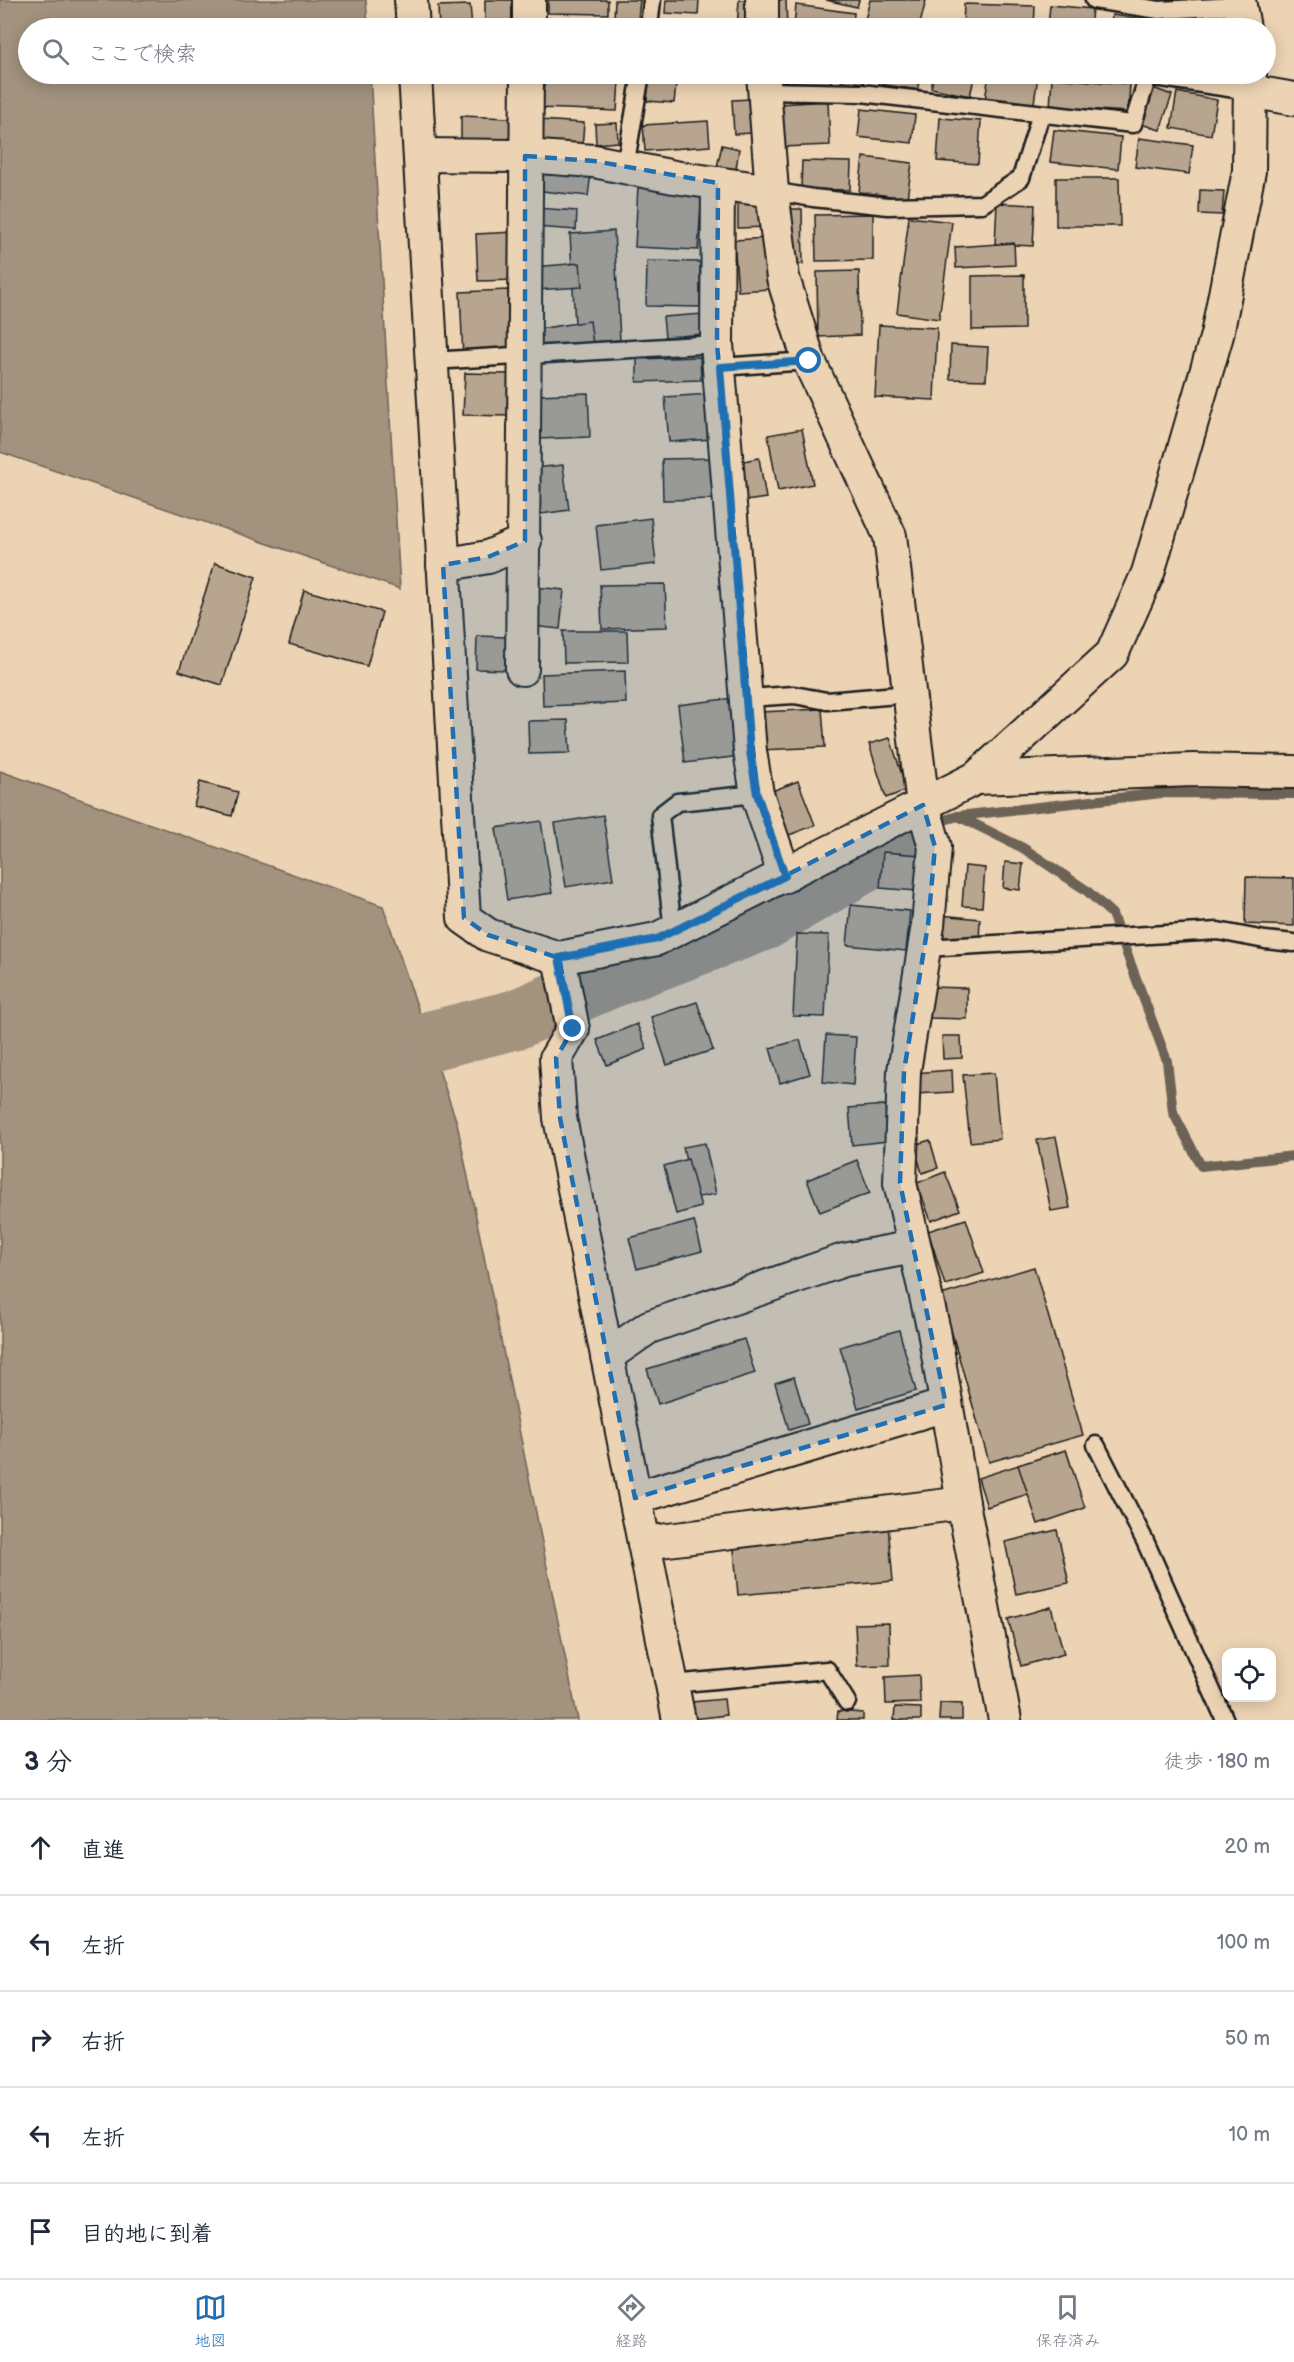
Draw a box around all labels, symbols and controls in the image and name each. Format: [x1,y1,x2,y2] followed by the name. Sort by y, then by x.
[18,18,1276,84] search box
[39,35,72,68] icon: search
[87,41,197,68] text: ここで検索
[795,347,821,373] route start
[559,1015,585,1041] route end
[1222,1648,1276,1702] map controls
[1222,1648,1276,1702] button: locate
[24,1747,72,1778] text: 3 分
[1164,1750,1270,1774] text: 徒歩 · 180 m
[24,1831,57,1864] icon: ahead
[1225,1835,1270,1859] text: 20 m
[81,1837,125,1864] text: 直進
[24,1927,57,1960] icon: left
[1217,1931,1270,1955] text: 100 m
[81,1933,125,1960] text: 左折
[24,2023,57,2056] icon: right
[1225,2027,1270,2051] text: 50 m
[81,2029,125,2056] text: 右折
[24,2119,57,2152] icon: left
[1229,2123,1270,2147] text: 10 m
[81,2125,125,2152] text: 左折
[24,2215,57,2248] icon: arrive
[81,2221,213,2248] text: 目的地に到着
[194,2291,227,2351] tab: 地図
[615,2291,648,2351] tab: 経路
[1036,2291,1100,2351] tab: 保存済み

